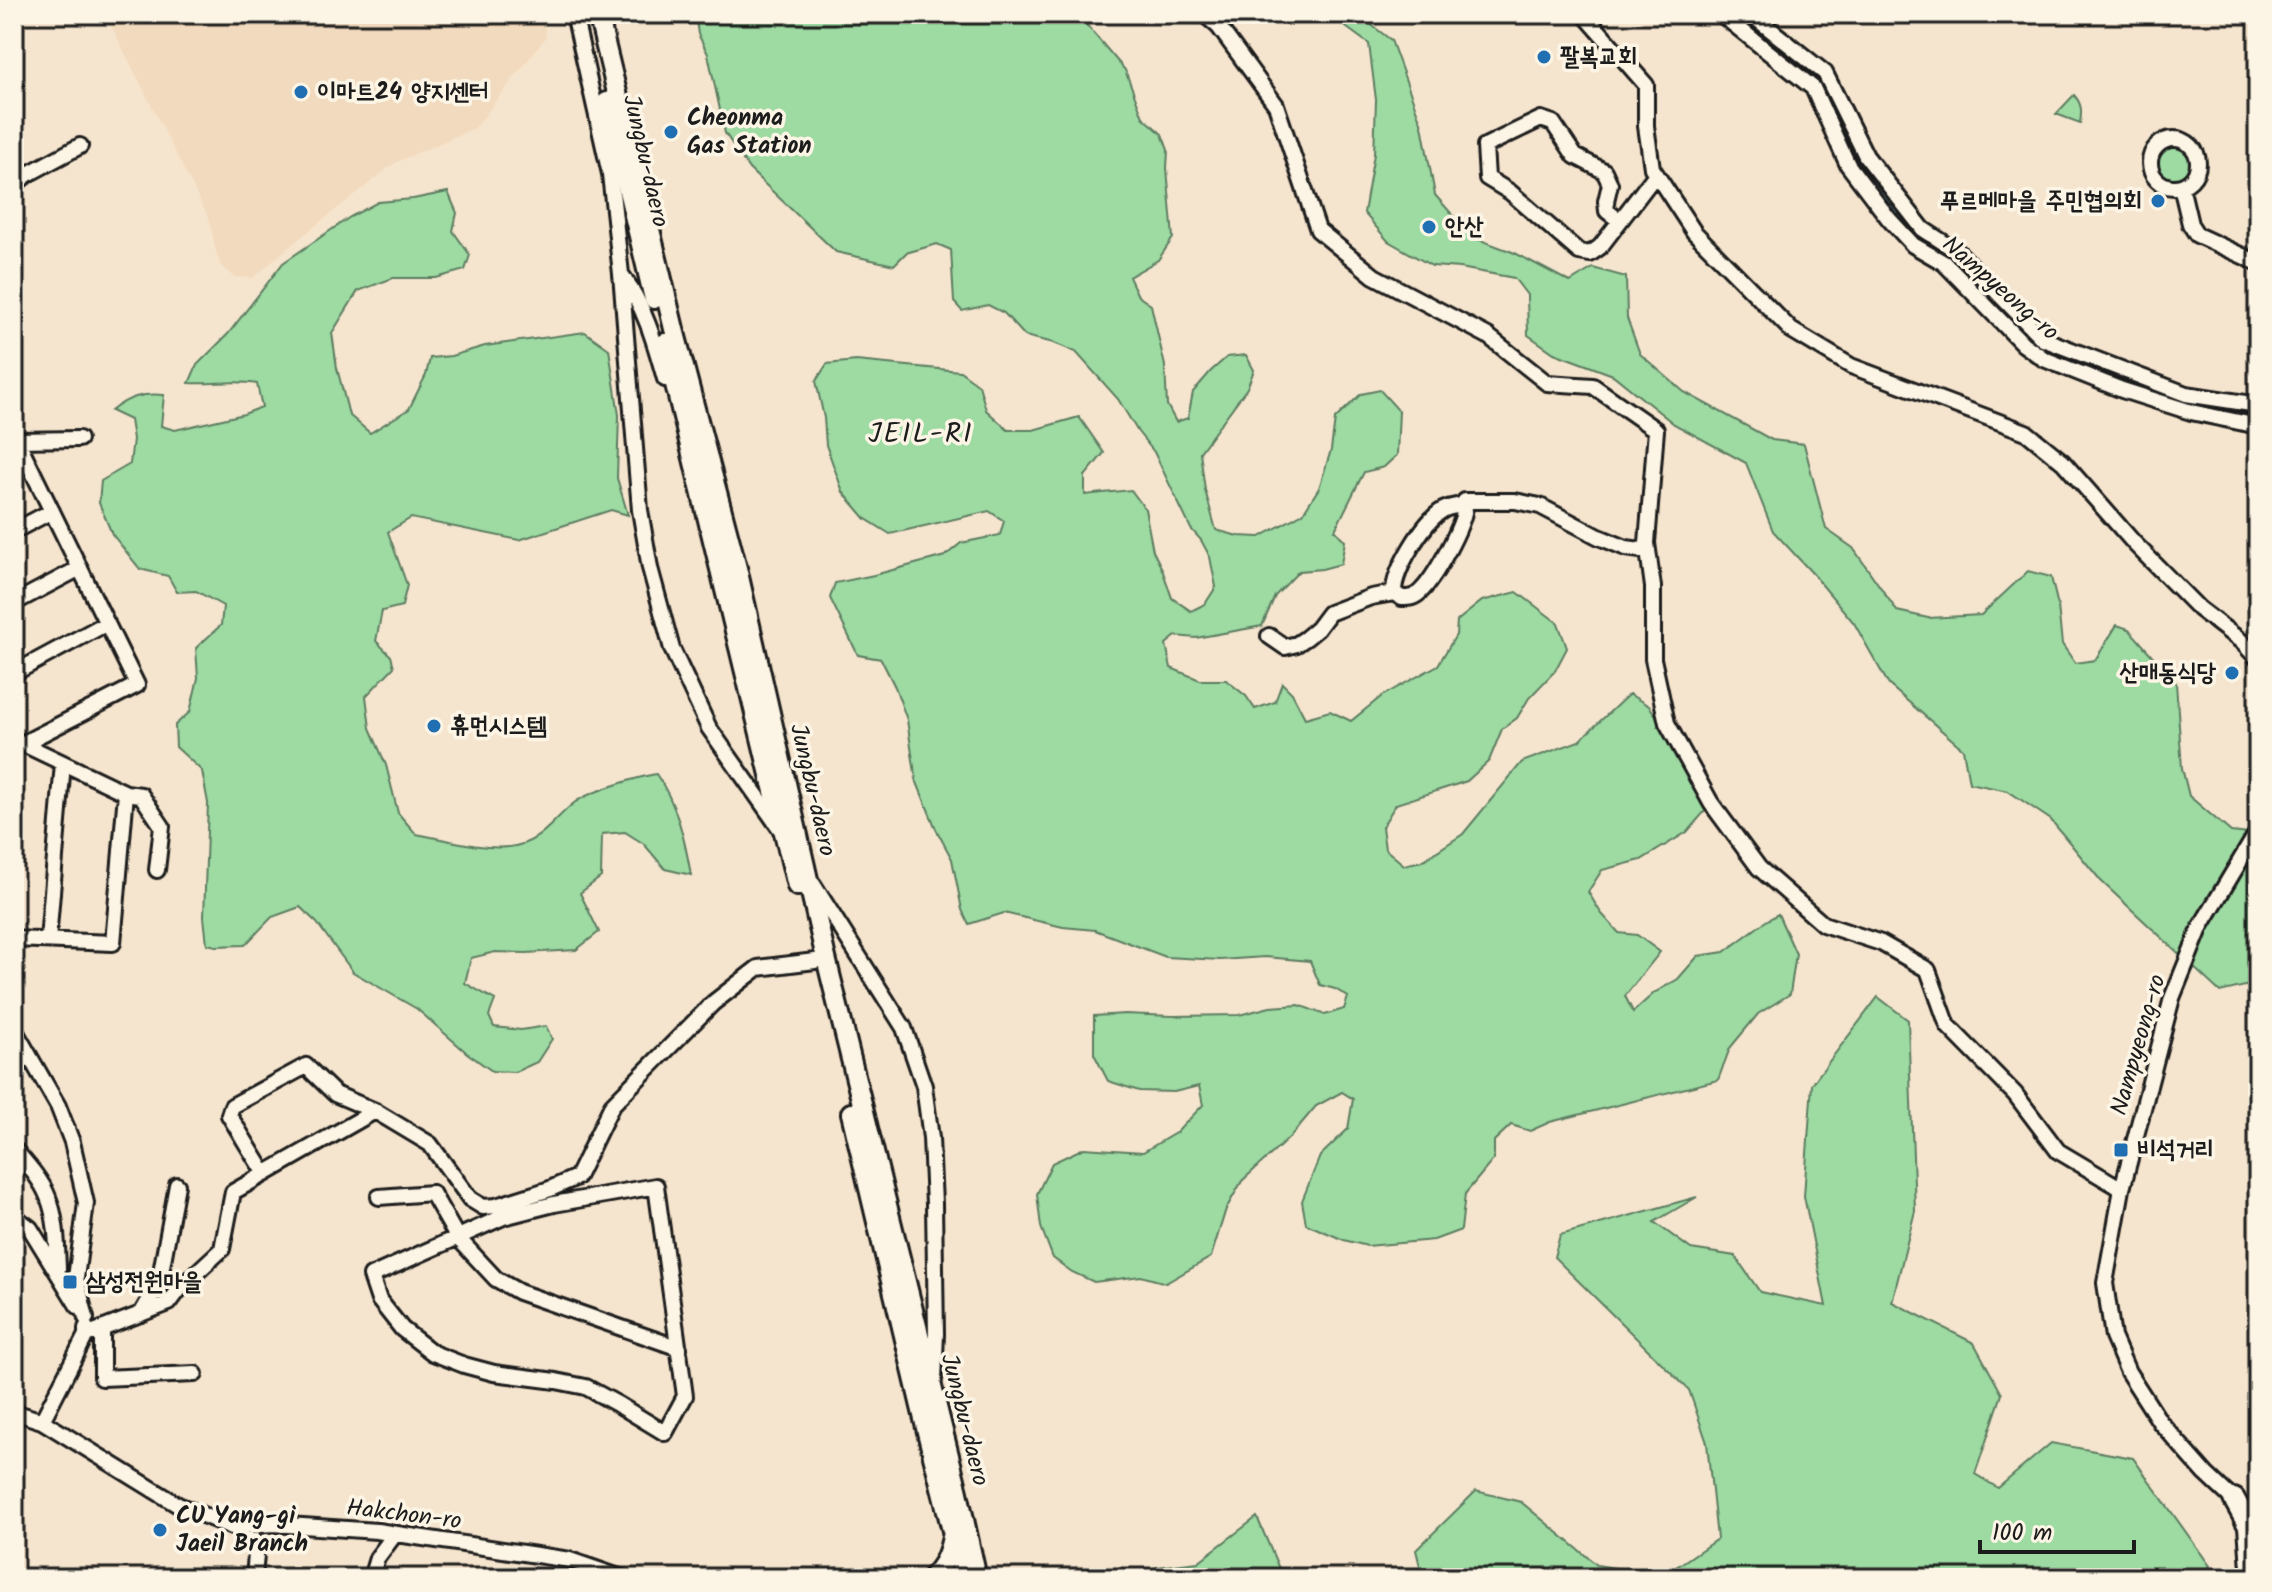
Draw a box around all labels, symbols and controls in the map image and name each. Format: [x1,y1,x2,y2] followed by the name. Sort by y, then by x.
[1560,38,1637,77] place label: 팔복교회
[1535,48,1553,66] marker: 팔복교회
[317,73,489,112] place label: 이마트24 양지센터
[292,83,310,101] marker: 이마트24 양지센터
[611,91,679,231] street label: Jungbu-daero
[687,99,812,166] place label: Cheonma Gas Station
[662,123,680,141] marker: Cheonma Gas Station
[1940,182,2142,221] place label: 푸르메마을 주민협의회
[2149,192,2167,210] marker: 푸르메마을 주민협의회
[1445,208,1484,247] place label: 안산
[1420,218,1438,236] marker: 안산
[1932,227,2068,351] street label: Nampyeong-ro
[868,412,974,457] district label: JEIL-RI
[2119,654,2217,693] place label: 산매동식당
[2223,664,2241,682] marker: 산매동식당
[450,707,547,746] place label: 휴먼시스템
[425,717,443,735] marker: 휴먼시스템
[778,720,846,860] street label: Jungbu-daero
[2100,970,2178,1120] street label: Nampyeong-ro
[2137,1131,2214,1170] place label: 비석거리
[2112,1141,2130,1159] marker: 비석거리
[86,1263,202,1302] place label: 삼성전원마을
[61,1273,79,1291] marker: 삼성전원마을
[929,1350,999,1490] street label: Jungbu-daero
[344,1489,464,1541] street label: Hakchon-ro
[176,1497,308,1564] place label: CU Yang-gi Jaeil Branch
[1980,1504,2134,1554] scale bar
[1992,1514,2052,1553] text: 100 m
[151,1521,169,1539] marker: CU Yang-gi Jaeil Branch

